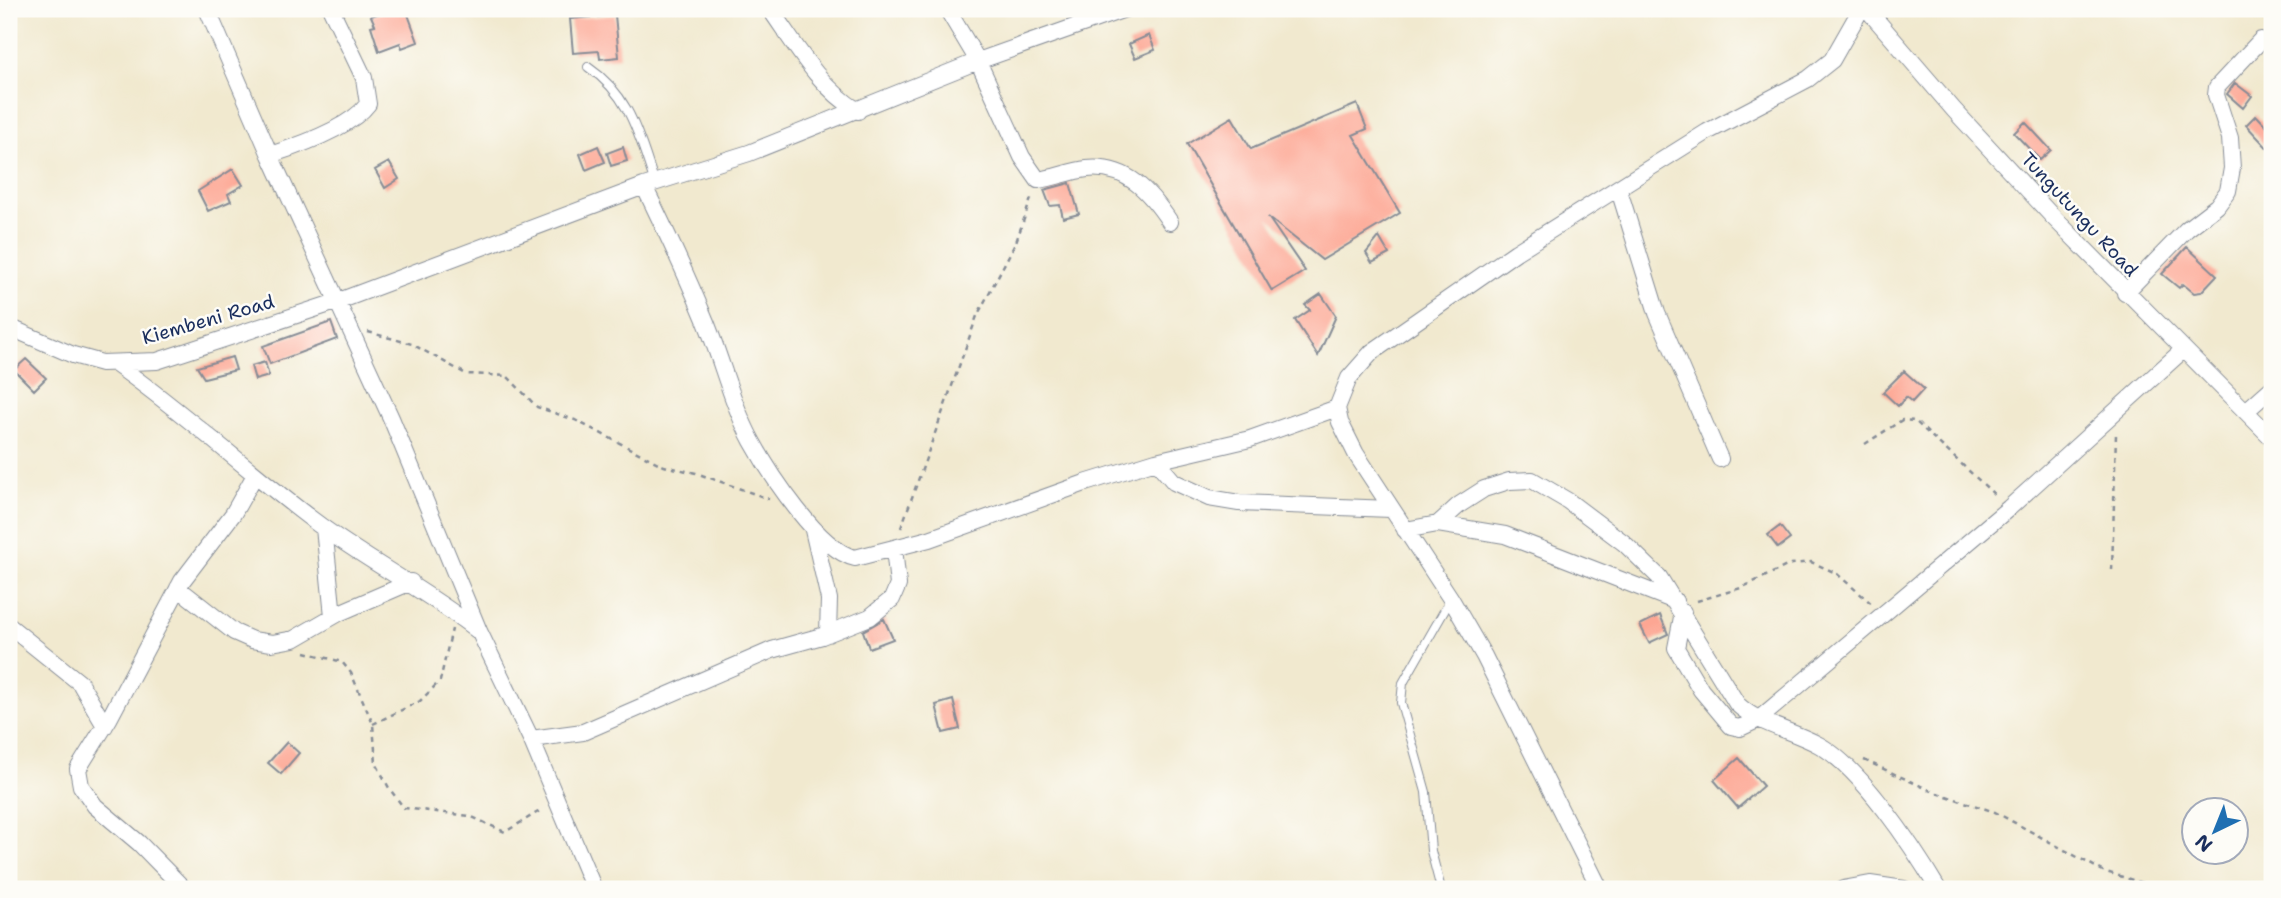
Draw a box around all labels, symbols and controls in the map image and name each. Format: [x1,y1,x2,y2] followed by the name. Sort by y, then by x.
[2016,147,2144,282] street label: Tungutungu Road
[139,289,277,350] street label: Kiembeni Road
[2180,796,2250,866] north arrow
[2190,829,2218,857] text: N

